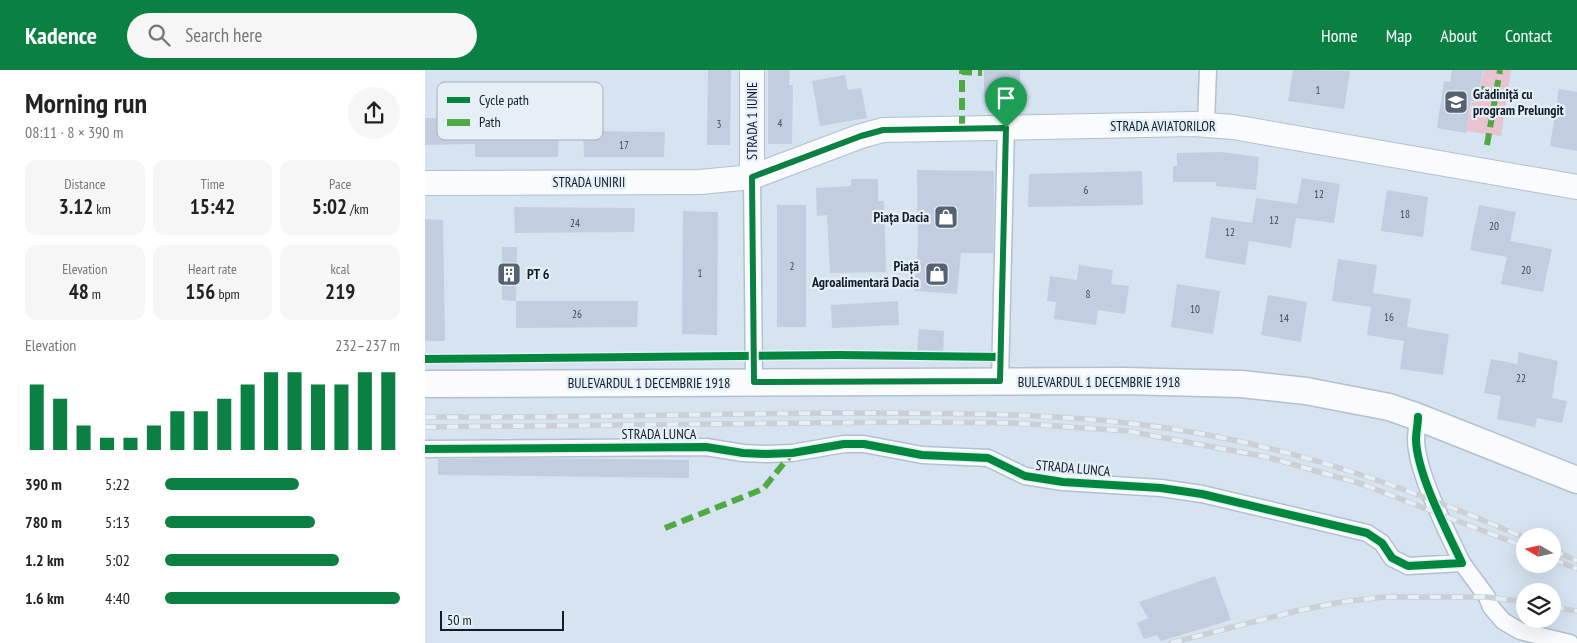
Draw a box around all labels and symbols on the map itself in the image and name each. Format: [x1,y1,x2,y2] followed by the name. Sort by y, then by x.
[985,77,1027,128] pin
[437,82,603,140] legend
[743,82,761,160] street label: STRADA 1 IUNIE
[1316,83,1321,97] house number: 1
[1473,85,1564,119] place label: Grădiniță cu program Prelungit
[1443,89,1469,115] school or university icon: Grădiniță cu program Prelungit
[479,91,529,109] text: Cycle path
[479,113,501,131] text: Path
[778,116,783,130] house number: 4
[717,117,722,131] house number: 3
[1110,117,1216,135] street label: STRADA AVIATORILOR
[619,138,629,152] house number: 17
[553,173,625,191] street label: STRADA UNIRII
[1084,183,1089,197] house number: 6
[1314,187,1324,201] house number: 12
[933,204,959,230] shop icon: Piața Dacia
[1400,207,1410,221] house number: 18
[874,208,929,226] place label: Piața Dacia
[1269,213,1279,227] house number: 12
[570,216,580,230] house number: 24
[1489,219,1499,233] house number: 20
[1225,225,1235,239] house number: 12
[811,257,919,291] place label: Piață Agroalimentară Dacia
[790,259,795,273] house number: 2
[496,261,522,287] building icon: PT 6
[924,261,950,287] shop icon: Piață Agroalimentară Dacia
[1521,263,1531,277] house number: 20
[527,265,550,283] place label: PT 6
[698,266,703,280] house number: 1
[1086,287,1091,301] house number: 8
[1190,302,1200,316] house number: 10
[572,307,582,321] house number: 26
[1384,310,1394,324] house number: 16
[1279,311,1289,325] house number: 14
[1516,371,1526,385] house number: 22
[1018,373,1180,391] street label: BULEVARDUL 1 DECEMBRIE 1918
[568,374,730,392] street label: BULEVARDUL 1 DECEMBRIE 1918
[622,425,697,443] street label: STRADA LUNCA
[1035,456,1111,480] street label: STRADA LUNCA
[1516,528,1561,572] north arrow
[440,608,564,631] scale bar

